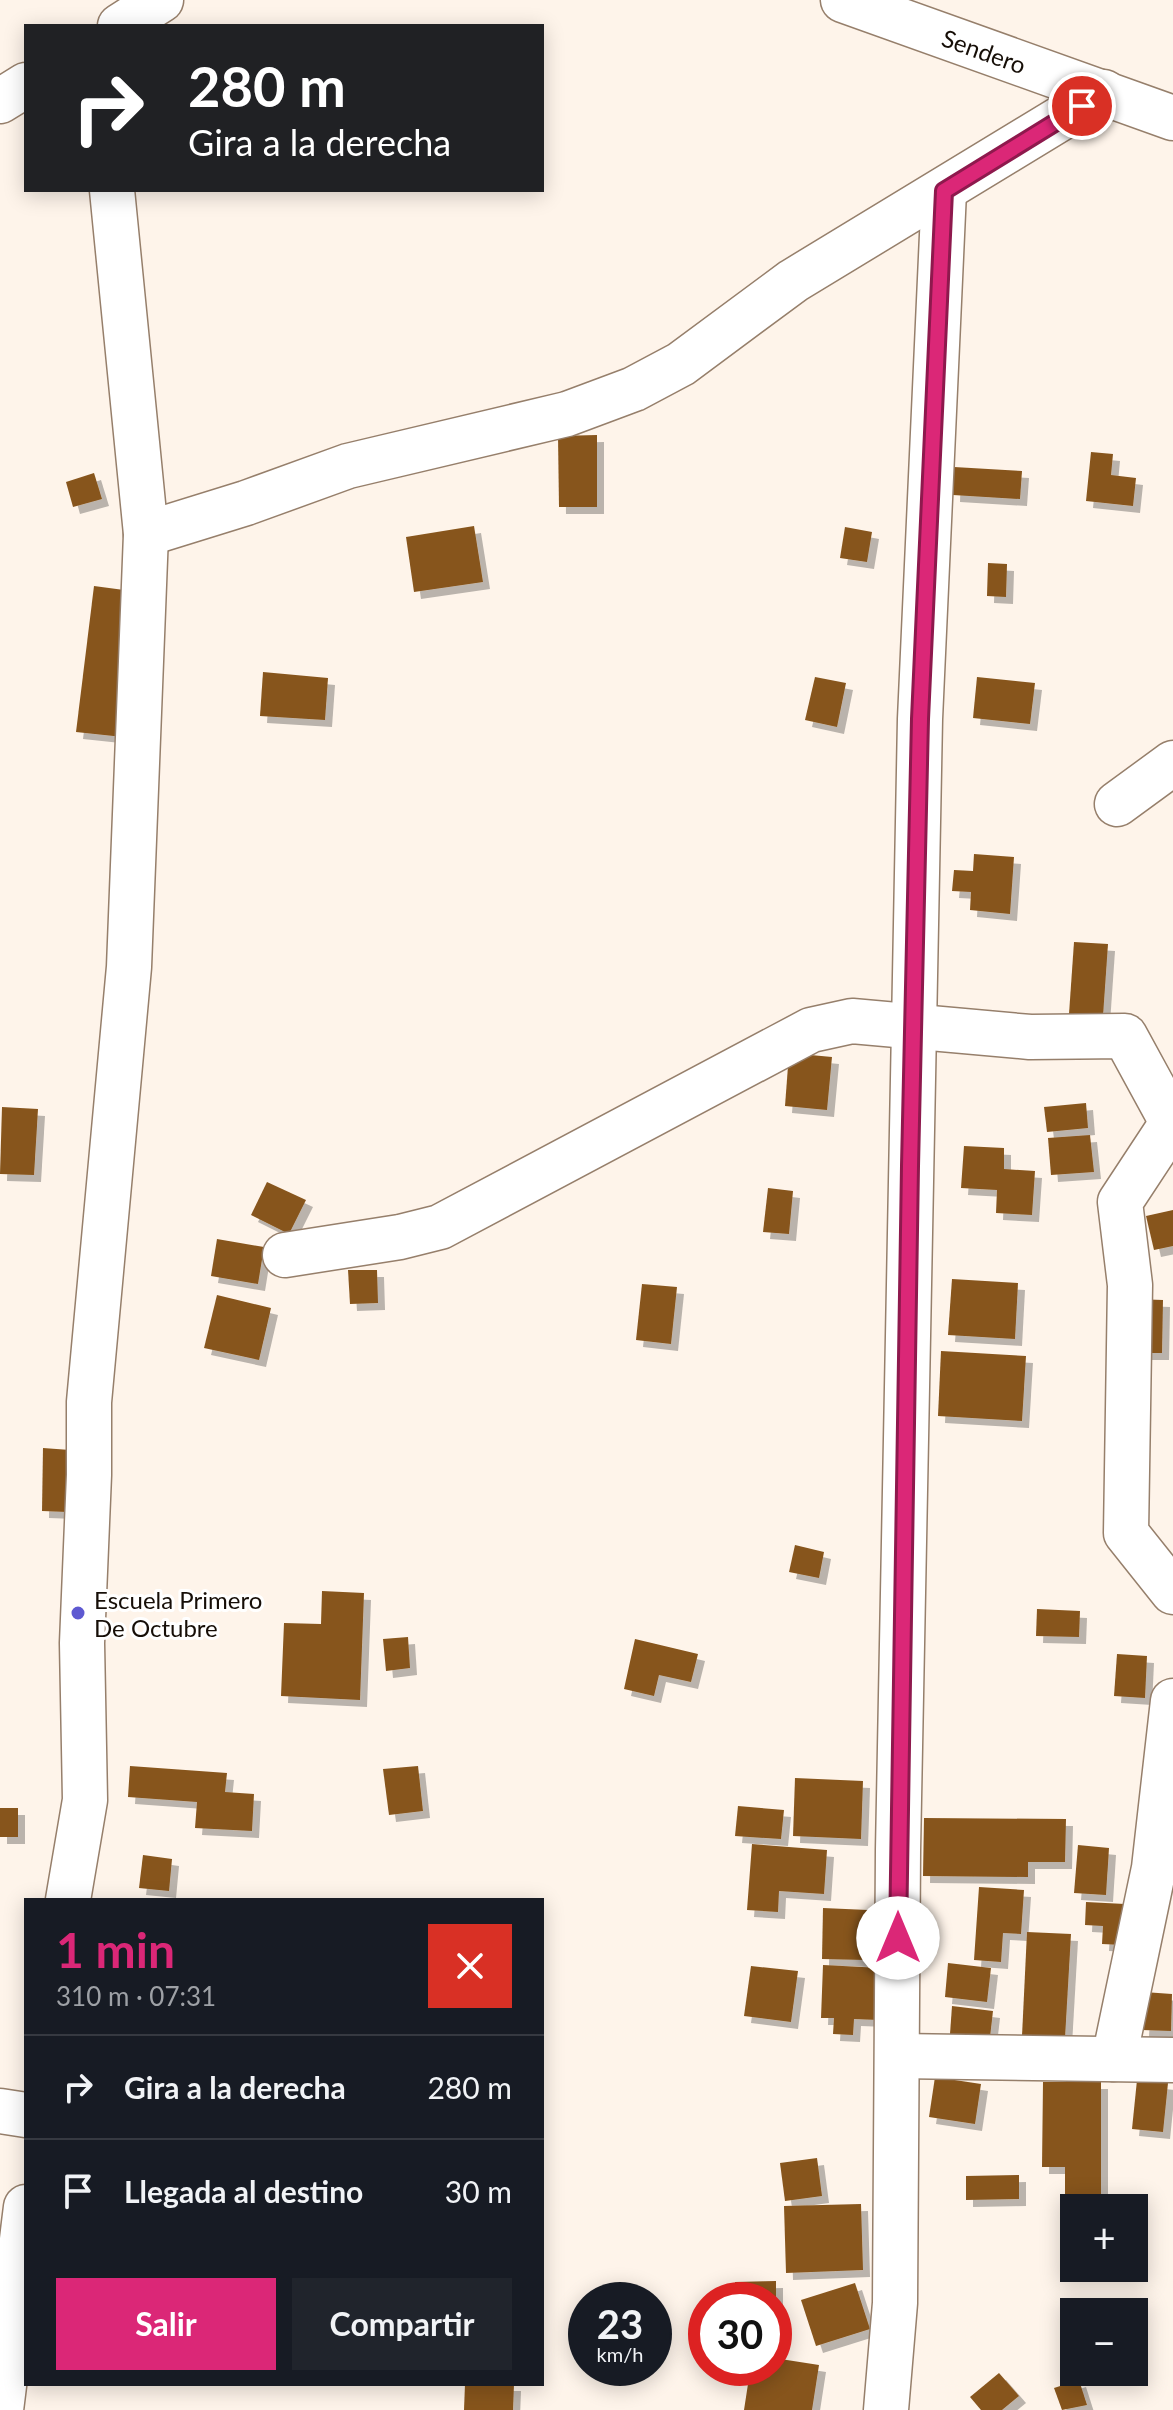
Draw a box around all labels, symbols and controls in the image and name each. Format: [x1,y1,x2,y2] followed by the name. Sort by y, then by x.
[938,22,1030,79] street label: Sendero
[188,52,346,119] text: 280 m
[56,56,160,160] icon: right
[1048,72,1116,140] pin
[1060,84,1104,128] icon: arrive
[188,120,451,164] text: Gira a la derecha
[94,1585,262,1642] place label: Escuela Primero De Octubre
[69,1604,87,1622] marker: Escuela Primero De Octubre
[856,1896,940,1980] position arrow
[56,1921,175,1978] text: 1 min
[428,1924,512,2008] button: close
[56,1980,216,2012] text: 310 m · 07:31
[56,2065,100,2109] icon: right
[124,2069,346,2105] text: Gira a la derecha
[427,2069,512,2105] text: 280 m
[56,2169,100,2213] icon: arrive
[124,2173,363,2209] text: Llegada al destino
[445,2173,512,2209] text: 30 m
[1060,2194,1148,2386] map controls
[1060,2194,1148,2282] button: +
[56,2278,276,2370] button: Salir
[292,2278,512,2370] button: Compartir
[688,2282,792,2386] speed limit sign: 30
[1060,2298,1148,2386] button: −
[597,2300,643,2348] text: 23
[597,2342,643,2366] text: km/h

